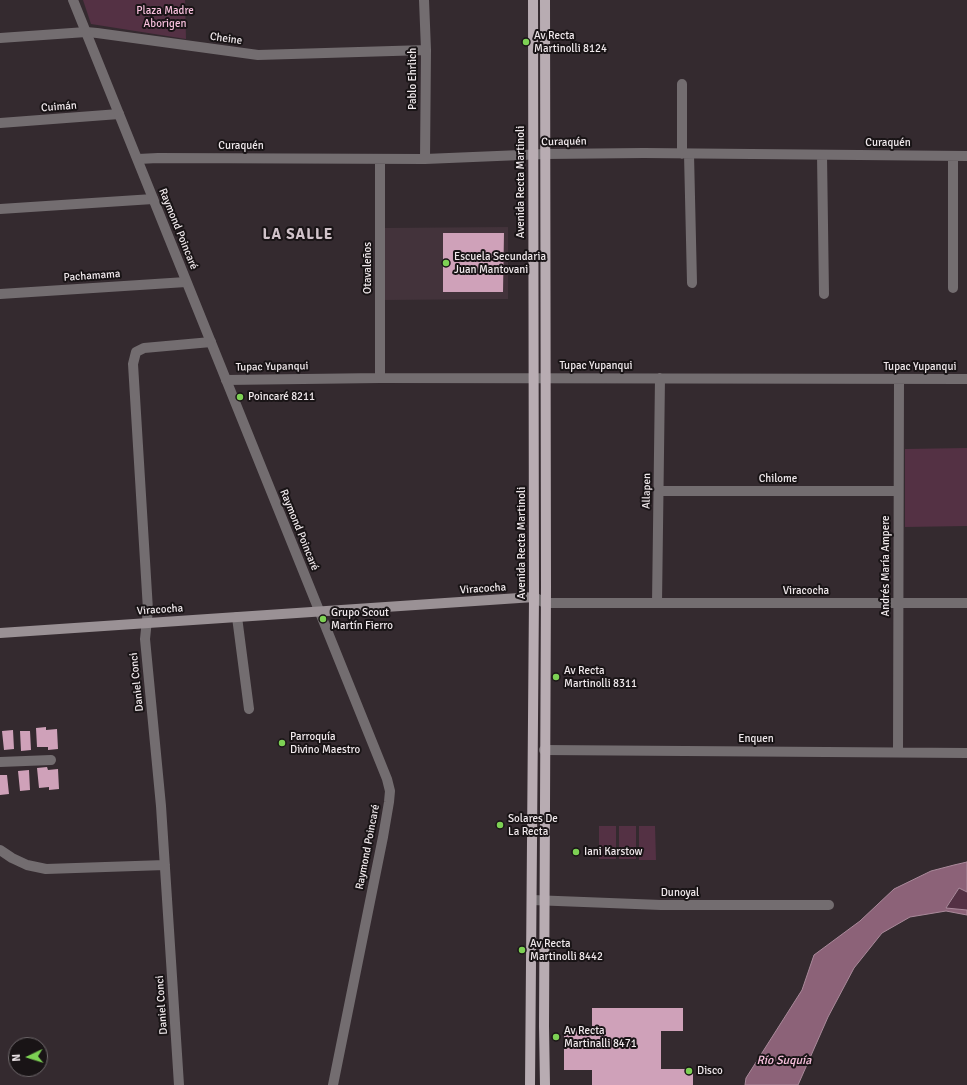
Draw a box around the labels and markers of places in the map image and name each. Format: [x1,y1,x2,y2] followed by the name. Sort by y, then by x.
[534,29,607,55] place label: Av Recta Martinolli 8124
[521,37,531,47] marker: Av Recta Martinolli 8124
[454,250,546,276] place label: Escuela Secundaria Juan Mantovani
[441,258,451,268] marker: Escuela Secundaria Juan Mantovani
[248,390,315,404] place label: Poincaré 8211
[235,392,245,402] marker: Poincaré 8211
[331,606,393,632] place label: Grupo Scout Martín Fierro
[318,614,328,624] marker: Grupo Scout Martín Fierro
[564,664,637,690] place label: Av Recta Martinolli 8311
[551,672,561,682] marker: Av Recta Martinolli 8311
[290,730,360,756] place label: Parroquía Divino Maestro
[277,738,287,748] marker: Parroquía Divino Maestro
[508,812,558,838] place label: Solares De La Recta
[495,820,505,830] marker: Solares De La Recta
[584,845,643,859] place label: Iani Karstow
[571,847,581,857] marker: Iani Karstow
[530,937,603,963] place label: Av Recta Martinolli 8442
[517,945,527,955] marker: Av Recta Martinolli 8442
[564,1024,637,1050] place label: Av Recta Martinalli 8471
[551,1032,561,1042] marker: Av Recta Martinalli 8471
[697,1064,723,1078] place label: Disco
[684,1066,694,1076] marker: Disco

